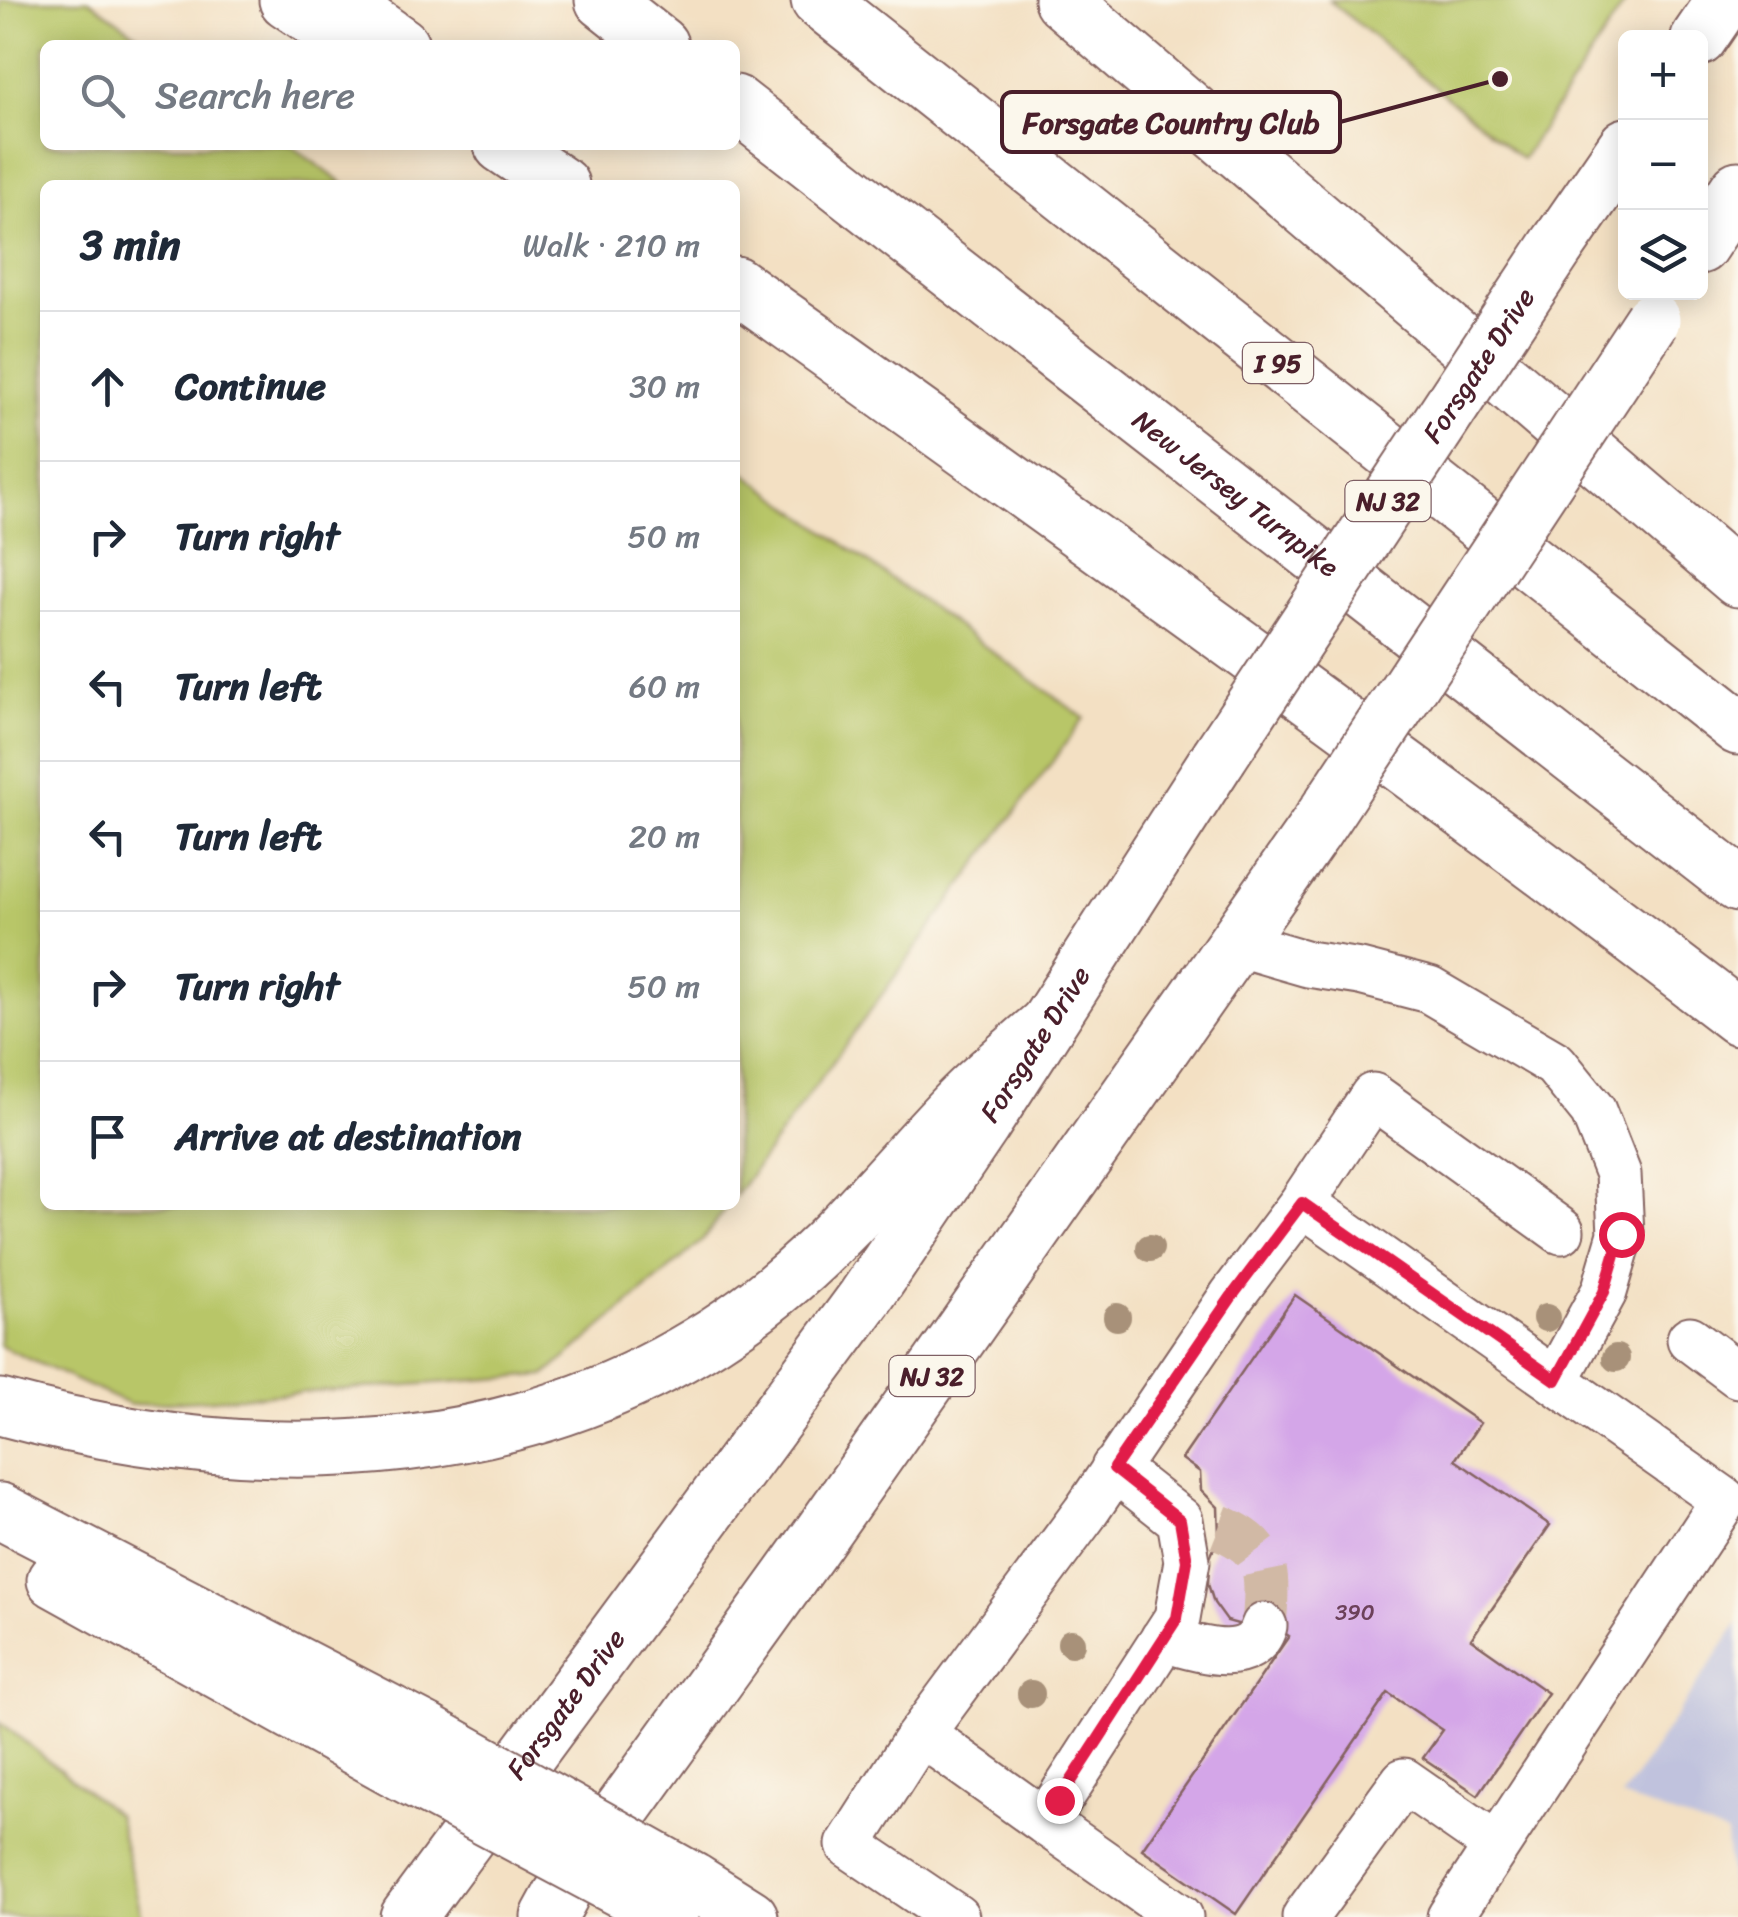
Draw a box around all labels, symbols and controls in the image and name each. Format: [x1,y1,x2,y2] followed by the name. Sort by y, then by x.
[1618,30,1708,300] map controls
[1618,30,1708,120] button: +
[40,40,740,150] search box
[155,62,355,129] text: Search here
[75,68,130,123] icon: search
[1002,92,1340,152] callout: Forsgate Country Club
[1021,96,1320,150] text: Forsgate Country Club
[1618,120,1708,210] button: −
[80,208,180,282] text: 3 min
[1618,210,1708,300] button: layers
[523,217,700,274] text: Walk · 210 m
[1409,277,1548,453] street label: Forsgate Drive
[1243,343,1313,383] road number: I 95
[175,353,326,420] text: Continue
[629,358,700,415] text: 30 m
[80,359,135,414] icon: ahead
[1122,396,1350,590] street label: New Jersey Turnpike
[1346,481,1430,521] road number: NJ 32
[175,503,340,570] text: Turn right
[627,508,700,565] text: 50 m
[80,509,135,564] icon: right
[175,653,321,720] text: Turn left
[629,658,700,715] text: 60 m
[80,659,135,714] icon: left
[175,803,321,870] text: Turn left
[628,808,700,865] text: 20 m
[80,809,135,864] icon: left
[175,953,340,1020] text: Turn right
[966,955,1103,1132] street label: Forsgate Drive
[627,958,700,1015] text: 50 m
[80,959,135,1014] icon: right
[175,1103,522,1170] text: Arrive at destination
[80,1109,135,1164] icon: arrive
[1599,1212,1645,1258] route start
[890,1356,974,1396] road number: NJ 32
[1335,1593,1375,1632] house number: 390
[493,1617,638,1790] street label: Forsgate Drive
[1037,1778,1083,1824] route end

